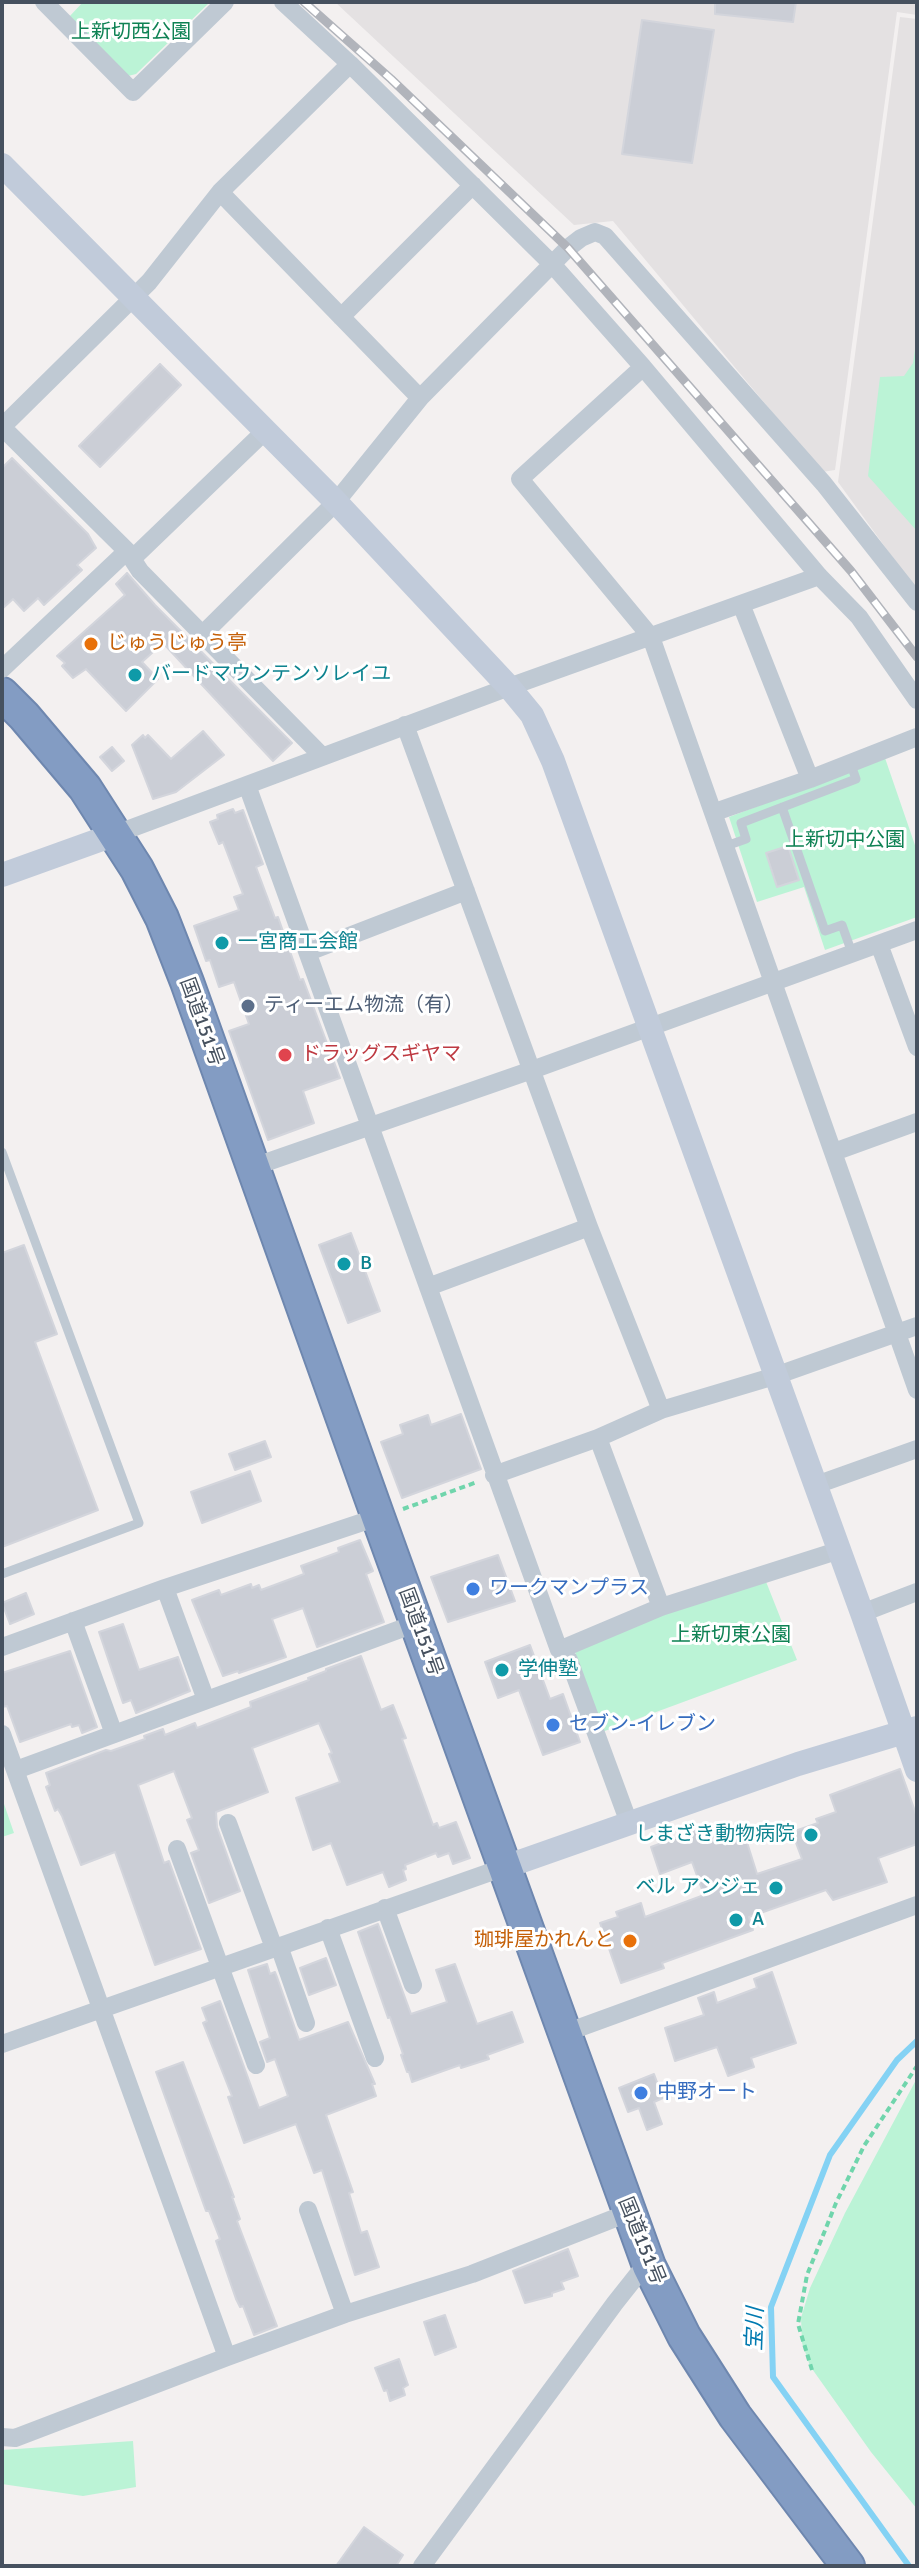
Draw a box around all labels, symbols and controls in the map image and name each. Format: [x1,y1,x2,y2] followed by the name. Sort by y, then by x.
[71,21,191,45] park label: 上新切西公園
[107,632,247,656] place label: じゅうじゅう亭
[82,635,100,653] marker: じゅうじゅう亭
[151,663,391,687] place label: バードマウンテンソレイユ
[126,666,144,684] marker: バードマウンテンソレイユ
[785,829,905,853] park label: 上新切中公園
[238,931,358,955] place label: 一宮商工会館
[213,934,231,952] marker: 一宮商工会館
[174,974,228,1070] street label: 国道151号
[264,994,464,1018] place label: ティーエム物流（有）
[239,997,257,1015] marker: ティーエム物流（有）
[301,1043,461,1067] place label: ドラッグスギヤマ
[276,1046,294,1064] marker: ドラッグスギヤマ
[360,1252,372,1276] place label: B
[335,1255,353,1273] marker: B
[489,1577,649,1601] place label: ワークマンプラス
[464,1580,482,1598] marker: ワークマンプラス
[393,1584,447,1680] street label: 国道151号
[671,1624,791,1648] park label: 上新切東公園
[518,1658,578,1682] place label: 学伸塾
[493,1661,511,1679] marker: 学伸塾
[569,1713,716,1737] place label: セブン-イレブン
[544,1716,562,1734] marker: セブン-イレブン
[635,1823,795,1847] place label: しまざき動物病院
[802,1826,820,1844] marker: しまざき動物病院
[636,1876,760,1900] place label: ベル アンジェ
[767,1879,785,1897] marker: ベル アンジェ
[752,1908,764,1932] place label: A
[727,1911,745,1929] marker: A
[474,1929,614,1953] place label: 珈琲屋かれんと
[621,1932,639,1950] marker: 珈琲屋かれんと
[657,2081,757,2105] place label: 中野オート
[632,2084,650,2102] marker: 中野オート
[613,2194,669,2288] street label: 国道151号
[742,2307,770,2351] water label: 宝川

